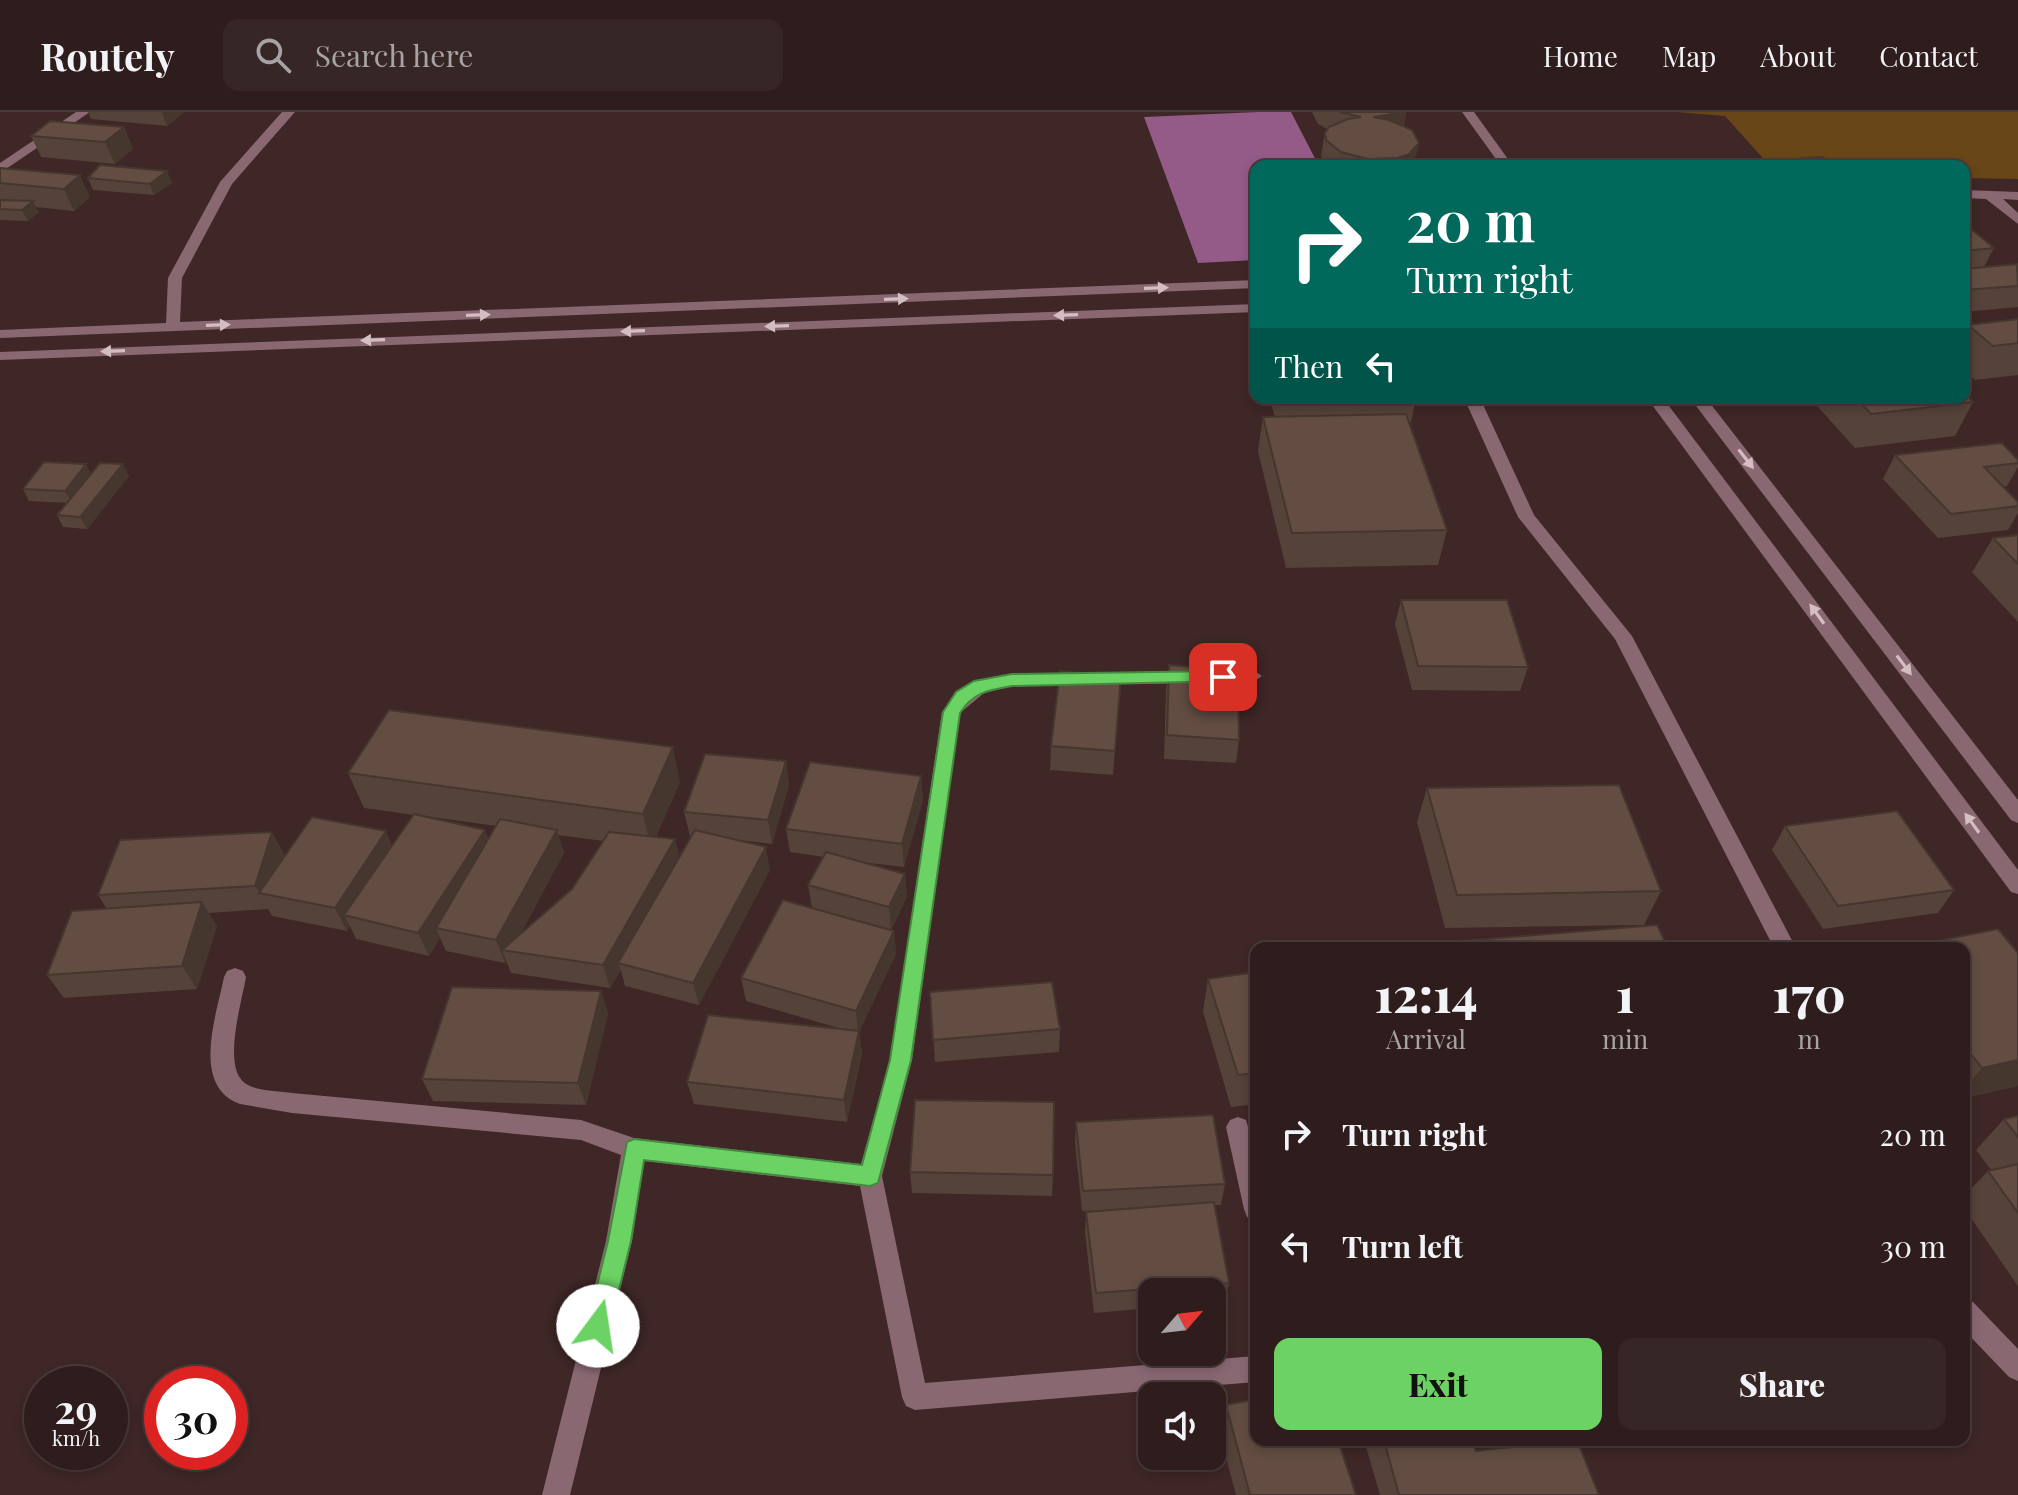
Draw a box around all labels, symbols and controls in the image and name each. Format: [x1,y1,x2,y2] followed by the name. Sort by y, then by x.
[223,19,783,91] search box
[40,30,175,81] text: Routely
[251,33,295,77] icon: search
[315,35,473,75] text: Search here
[1543,37,1618,74] text: Home
[1662,37,1716,74] text: Map
[1760,37,1835,74] text: About
[1879,37,1978,74] text: Contact
[1406,182,1535,257] text: 20 m
[1274,192,1378,296] icon: right
[1406,254,1573,302] text: Turn right
[1144,282,1169,295] one-way arrow
[884,293,909,306] one-way arrow
[466,309,491,322] one-way arrow
[1053,309,1078,322] one-way arrow
[206,319,231,332] one-way arrow
[764,319,789,332] one-way arrow
[620,324,645,337] one-way arrow
[360,334,385,347] one-way arrow
[1359,344,1403,388] icon: left
[100,345,125,358] one-way arrow
[1274,346,1343,386] text: Then
[1737,449,1753,469] one-way arrow
[1810,604,1825,625] one-way arrow
[1189,643,1257,711] pin
[1201,655,1245,699] icon: arrive
[1896,655,1912,675] one-way arrow
[1964,813,1980,834] one-way arrow
[1374,961,1478,1025] text: 12:14
[1616,961,1634,1025] text: 1
[1773,961,1846,1025] text: 170
[1386,1021,1466,1056] text: Arrival
[1602,1021,1648,1056] text: min
[1798,1021,1821,1056] text: m
[1274,1112,1318,1156] icon: right
[1342,1114,1487,1154] text: Turn right
[1880,1114,1946,1154] text: 20 m
[1274,1224,1318,1268] icon: left
[1342,1226,1463,1266] text: Turn left
[1880,1226,1946,1266] text: 30 m
[1138,1278,1226,1366] north arrow
[1138,1278,1226,1470] map controls
[556,1284,640,1368] position arrow
[1274,1338,1602,1430] button: Exit
[1618,1338,1946,1430] button: Share
[144,1366,248,1470] speed limit sign: 30
[54,1381,98,1434] text: 29
[1138,1382,1226,1470] button: sound
[52,1424,100,1451] text: km/h

